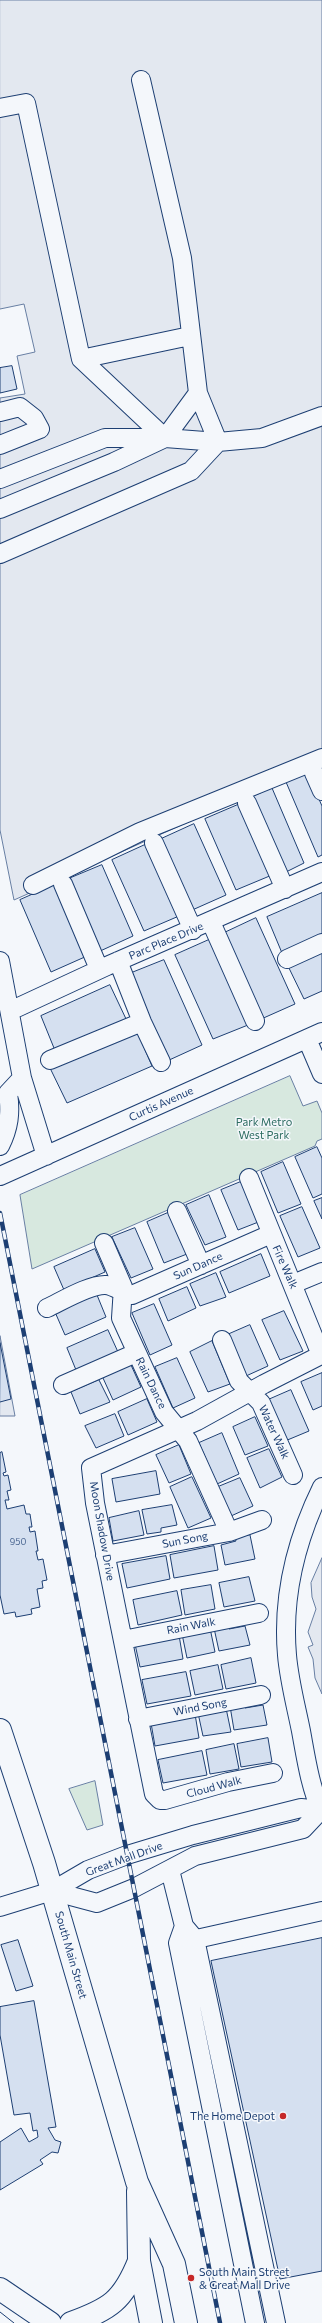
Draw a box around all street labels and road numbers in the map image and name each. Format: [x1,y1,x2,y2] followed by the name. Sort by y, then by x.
[127,919,205,963] street label: Parc Place Drive
[127,1084,195,1124] street label: Curtis Avenue
[270,1243,300,1291] street label: Fire Walk
[171,1249,225,1283] street label: Sun Dance
[133,1355,169,1411] street label: Rain Dance
[256,1403,292,1461] street label: Water Walk
[87,1480,117,1582] street label: Moon Shadow Drive
[161,1529,209,1551] street label: Sun Song
[165,1615,217,1637] street label: Rain Walk
[172,1695,228,1719] street label: Wind Song
[185,1773,243,1801] street label: Cloud Walk
[84,1839,164,1879] street label: Great Mall Drive
[52,1910,90,2000] street label: South Main Street

